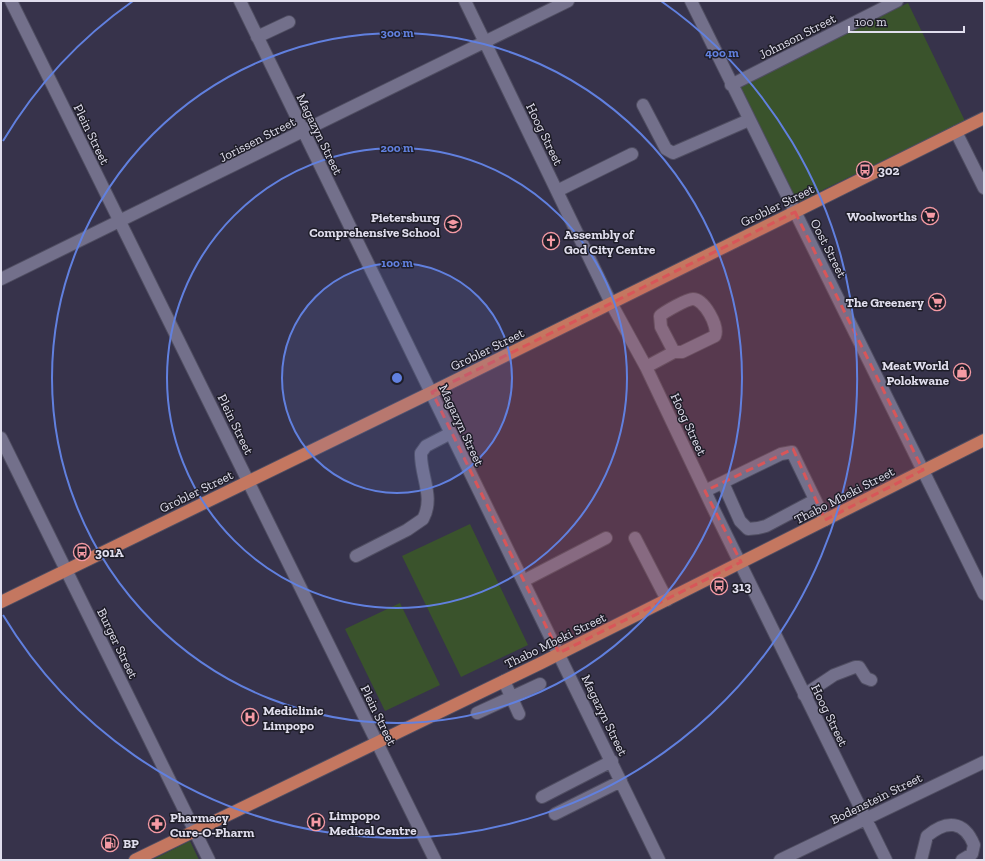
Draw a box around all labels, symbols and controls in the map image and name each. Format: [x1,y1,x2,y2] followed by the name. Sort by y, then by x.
[849,8,964,34] scale bar
[756,11,838,62] street label: Johnson Street
[855,15,887,29] text: 100 m
[381,26,414,40] text: 300 m
[705,46,739,60] text: 400 m
[293,91,346,177] street label: Magazyn Street
[523,101,566,168] street label: Hoog Street
[70,102,113,167] street label: Plein Street
[217,114,298,165] street label: Jorissen Street
[380,141,414,155] text: 200 m
[855,160,875,180] bus stop icon: 302
[878,163,899,178] place label: 302
[738,181,817,230] street label: Grobler Street
[920,206,940,226] supermarket icon: Woolworths
[847,209,917,224] place label: Woolworths
[309,210,441,240] place label: Pietersburg Comprehensive School
[443,214,463,234] school or university icon: Pietersburg Comprehensive School
[807,216,850,280] street label: Oost Street
[564,227,656,257] place label: Assembly of God City Centre
[541,231,561,251] church icon: Assembly of God City Centre
[381,256,413,270] text: 100 m
[927,292,947,312] supermarket icon: The Greenery
[846,295,924,310] place label: The Greenery
[448,325,527,374] street label: Grobler Street
[882,358,950,388] place label: Meat World Polokwane
[952,362,972,382] shop icon: Meat World Polokwane
[390,371,404,385] centre of rings
[436,382,487,469] street label: Magazyn Street
[668,391,710,458] street label: Hoog Street
[214,392,257,457] street label: Plein Street
[792,464,897,527] street label: Thabo Mbeki Street
[157,467,236,516] street label: Grobler Street
[72,542,92,562] bus stop icon: 301A
[95,545,124,560] place label: 301A
[709,576,729,596] bus stop icon: 313
[732,579,751,594] place label: 313
[94,606,141,681] street label: Burger Street
[502,609,608,671] street label: Thabo Mbeki Street
[578,672,631,758] street label: Magazyn Street
[808,682,851,749] street label: Hoog Street
[357,683,400,748] street label: Plein Street
[263,703,323,733] place label: Mediclinic Limpopo
[240,707,260,727] hospital icon: Mediclinic Limpopo
[828,770,925,827] street label: Bodenstein Street
[329,808,417,838] place label: Limpopo Medical Centre
[170,810,255,840] place label: Pharmacy Cure-O-Pharm
[306,812,326,832] hospital icon: Limpopo Medical Centre
[147,814,167,834] pharmacy icon: Pharmacy Cure-O-Pharm
[100,833,120,853] fuel station icon: BP
[123,836,139,851] place label: BP

